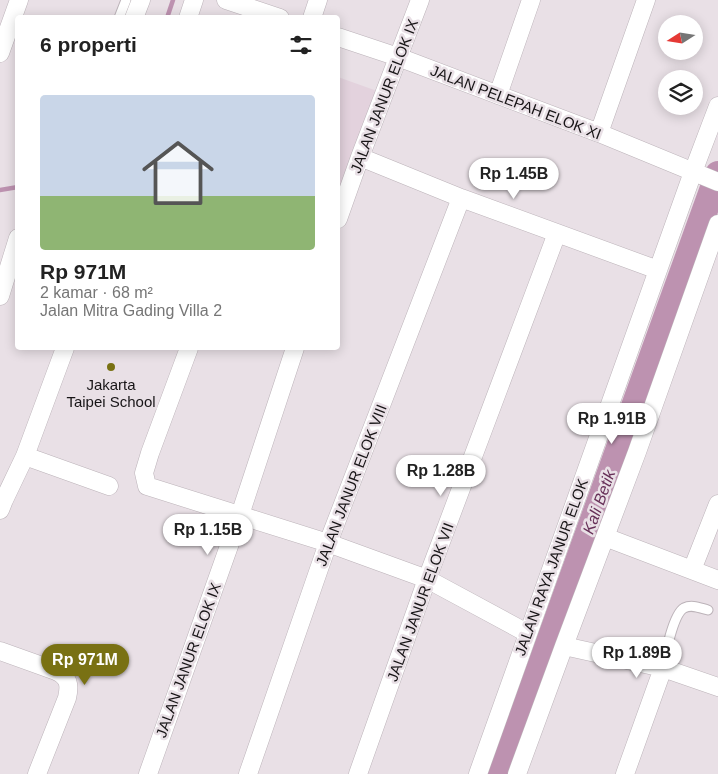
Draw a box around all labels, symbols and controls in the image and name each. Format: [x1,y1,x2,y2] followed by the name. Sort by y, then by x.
[658,15,702,60] north arrow
[658,15,703,115] map controls
[347,17,421,175] street label: JALAN JANUR ELOK IX
[287,31,315,59] icon: filters
[40,33,137,56] text: 6 properti
[428,62,604,142] street label: JALAN PELEPAH ELOK XI
[658,70,703,115] button: layers
[133,128,223,218] icon: home
[462,158,566,200] pin: Rp 1.45B
[480,165,548,182] text: Rp 1.45B
[40,260,126,283] text: Rp 971M
[40,284,153,301] text: 2 kamar · 68 m²
[40,302,222,319] text: Jalan Mitra Gading Villa 2
[105,361,117,373] marker: Jakarta Taipei School
[66,376,156,410] place label: Jakarta Taipei School
[312,402,390,568] street label: JALAN JANUR ELOK VIII
[560,402,664,445] pin: Rp 1.91B
[578,410,646,427] text: Rp 1.91B
[389,454,493,497] pin: Rp 1.28B
[407,462,475,479] text: Rp 1.28B
[580,467,619,536] water label: Kali Betik
[511,476,591,658] street label: JALAN RAYA JANUR ELOK
[156,514,260,556] pin: Rp 1.15B
[383,520,457,684] street label: JALAN JANUR ELOK VII
[174,521,242,538] text: Rp 1.15B
[152,580,224,740] street label: JALAN JANUR ELOK IX
[585,636,689,679] pin: Rp 1.89B
[39,644,131,686] pin: Rp 971M
[603,644,671,661] text: Rp 1.89B
[52,651,118,668] text: Rp 971M

